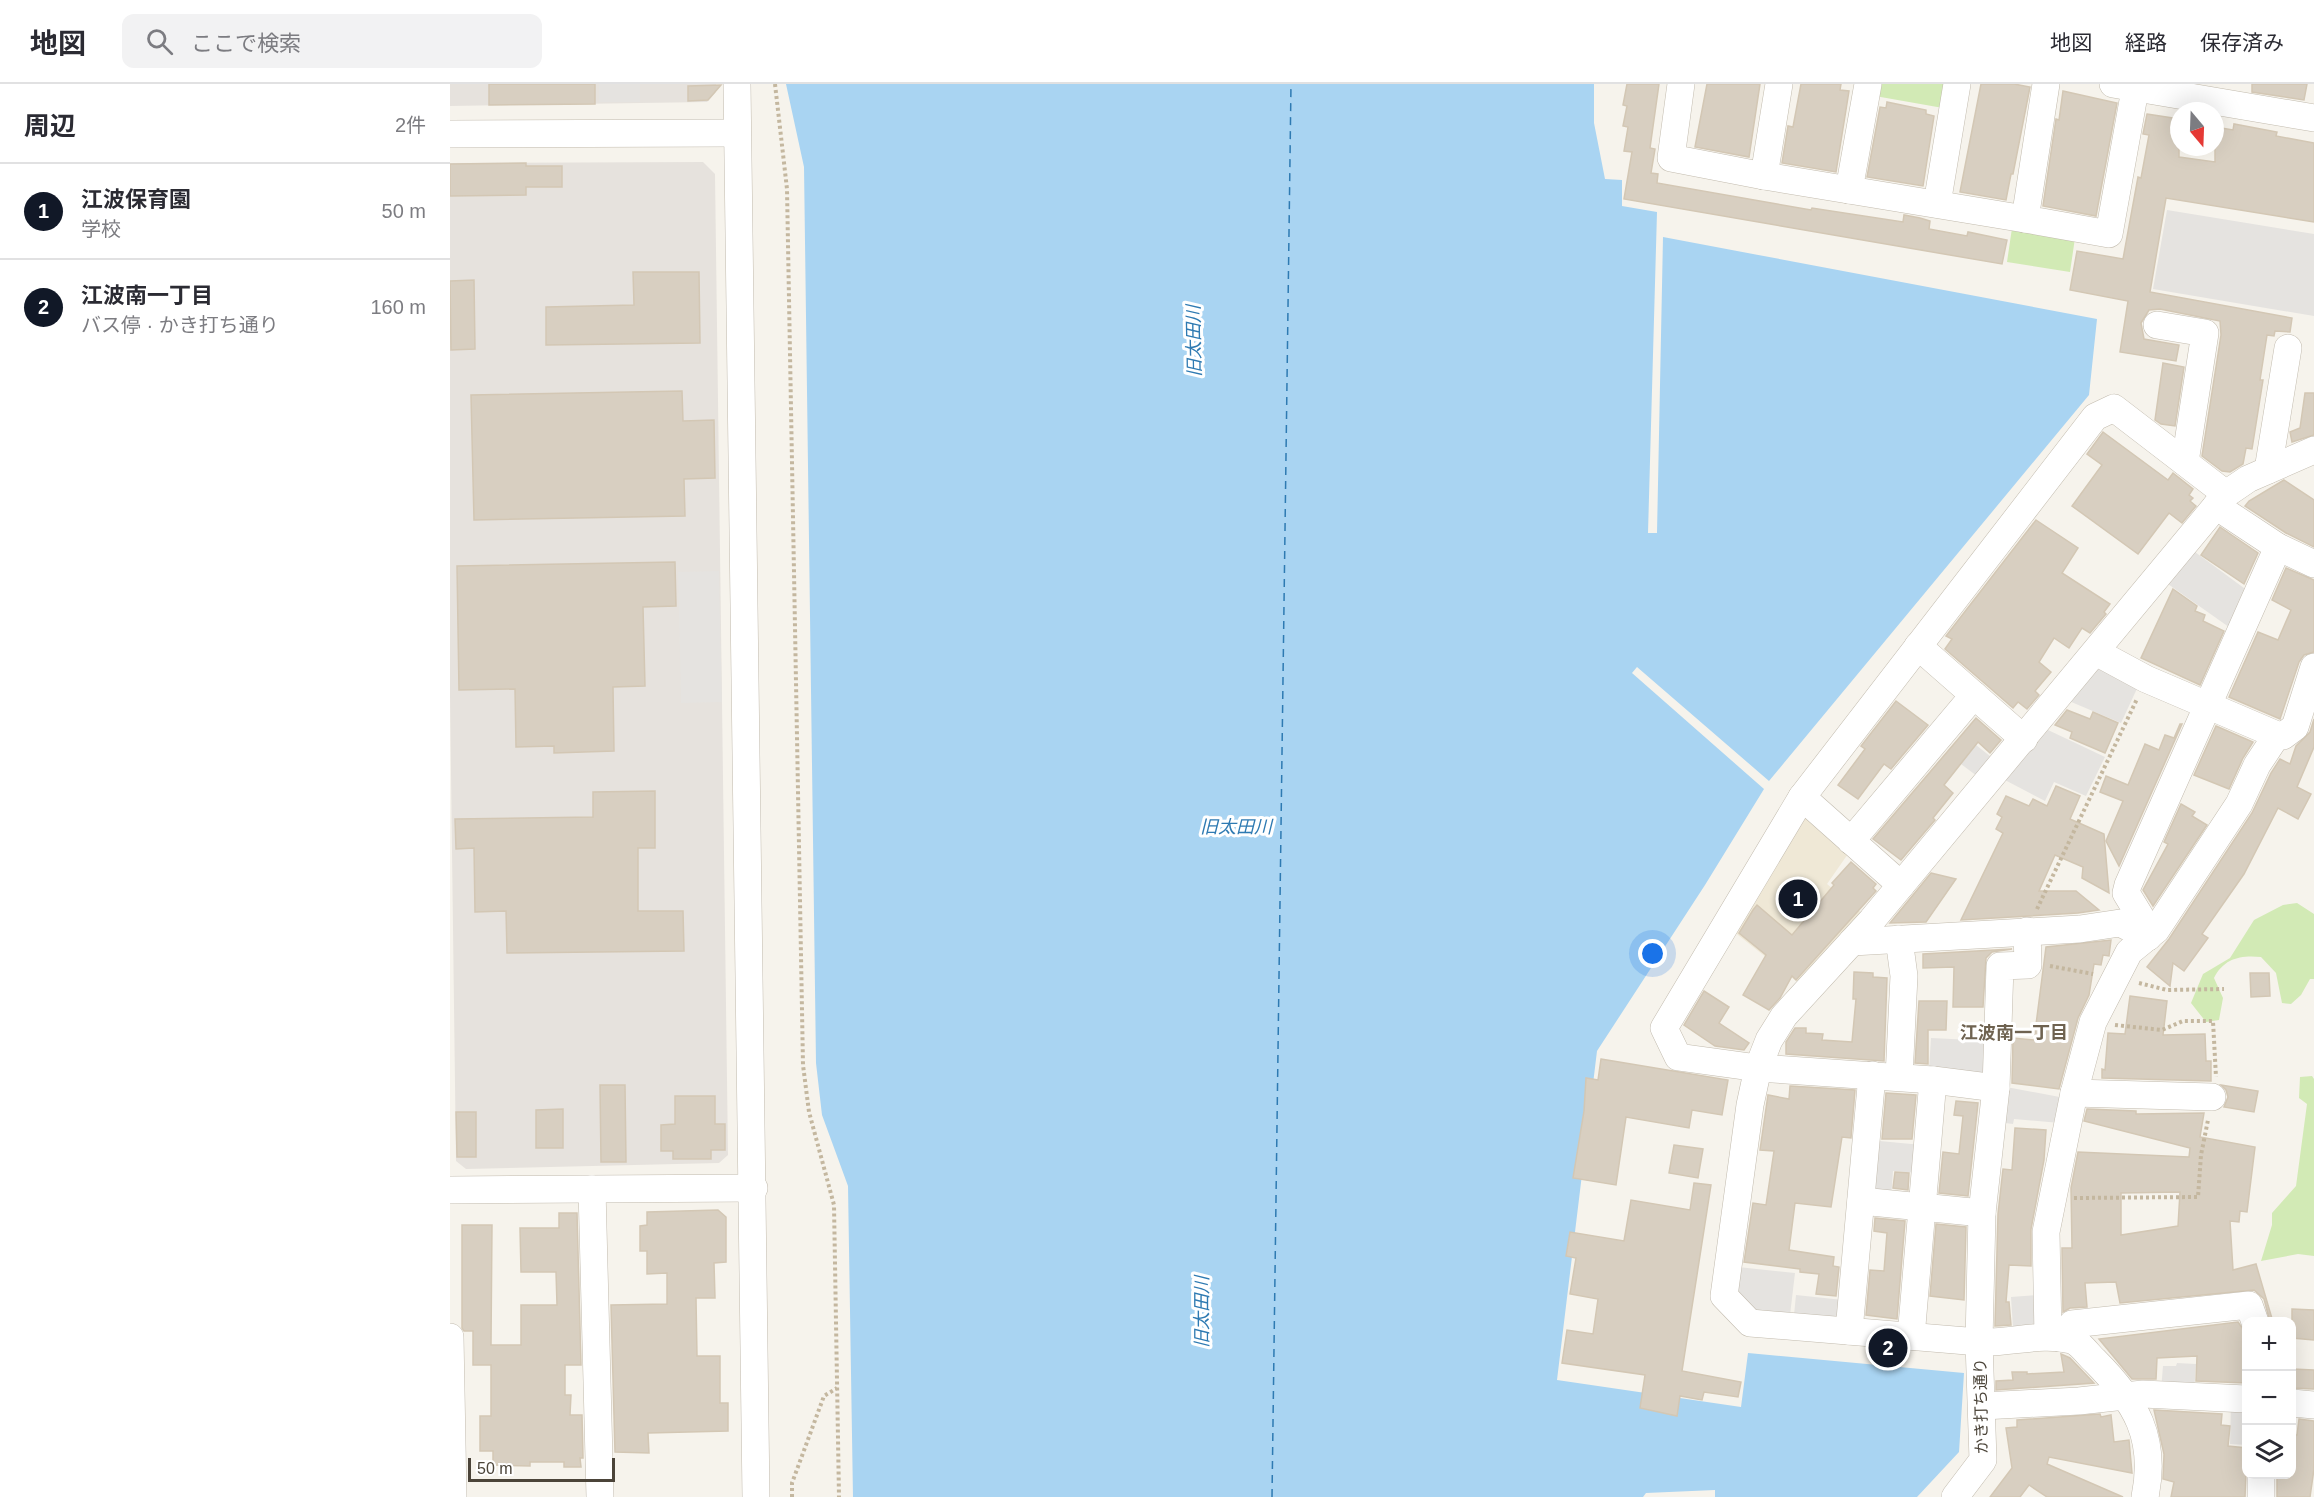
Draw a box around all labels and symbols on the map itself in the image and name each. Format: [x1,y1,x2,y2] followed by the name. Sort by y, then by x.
[2170,102,2224,156] north arrow
[1183,303,1205,377] water label: 旧太田川
[1200,817,1274,837] water label: 旧太田川
[1778,876,1818,922] pin: 1
[1638,939,1667,968] your location
[1960,1023,2068,1043] district label: 江波南一丁目
[1192,1274,1212,1348] water label: 旧太田川
[1868,1326,1908,1370] pin: 2
[1972,1358,1990,1454] street label: かき打ち通り
[468,1455,615,1482] scale bar

